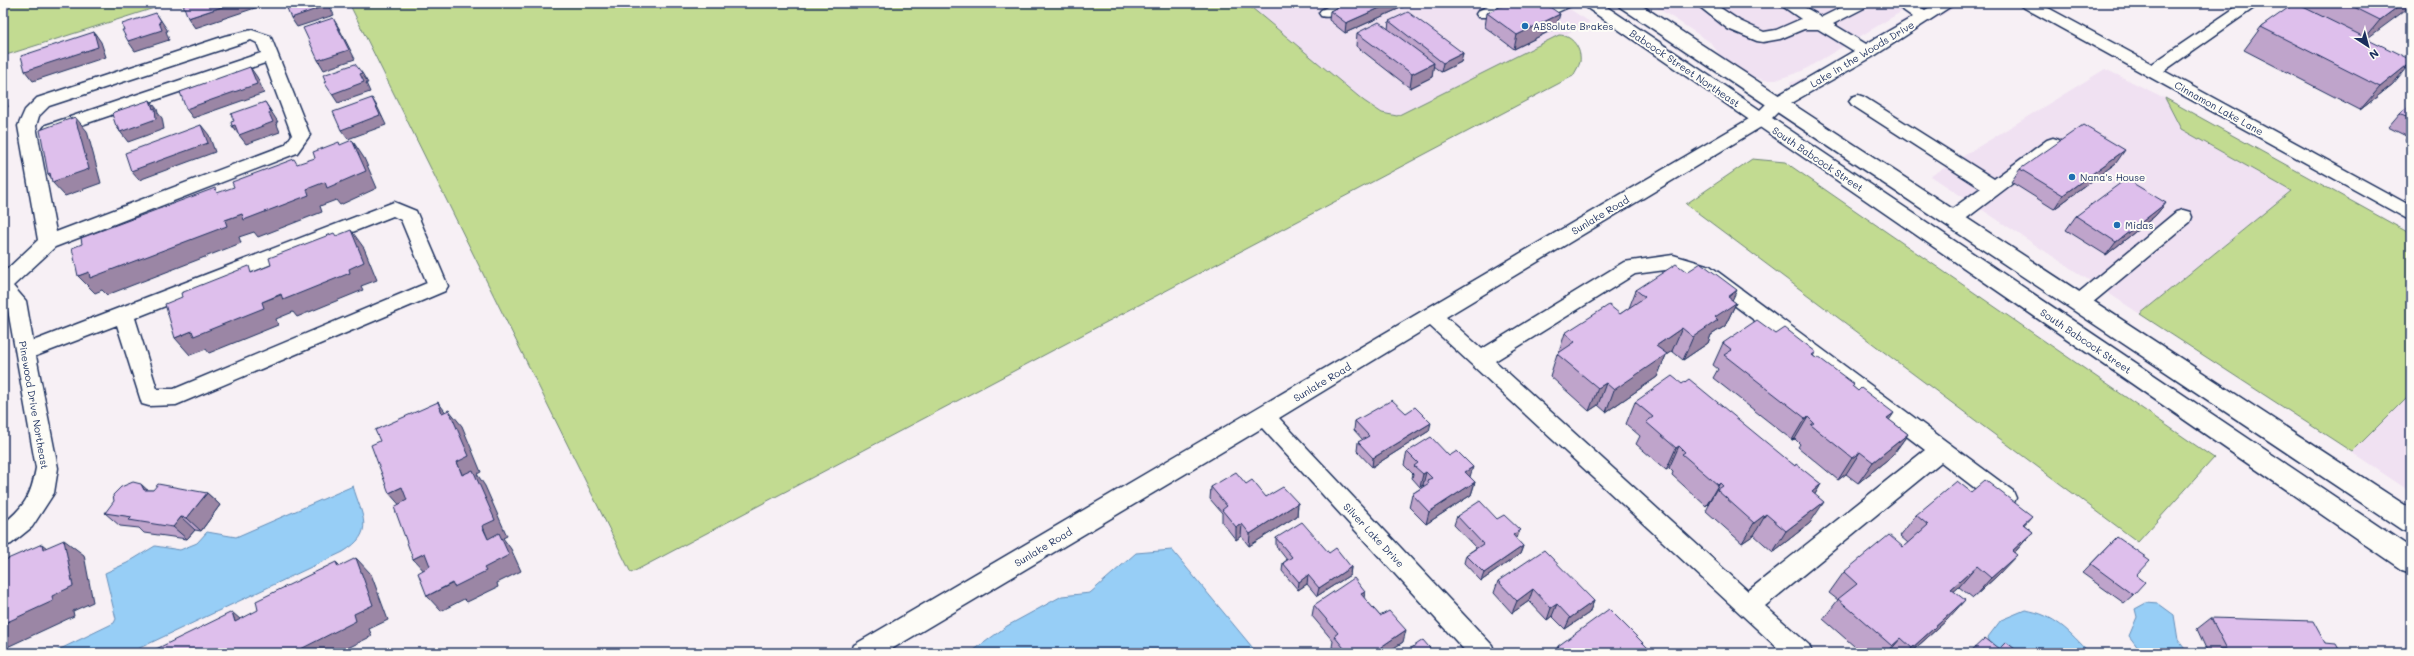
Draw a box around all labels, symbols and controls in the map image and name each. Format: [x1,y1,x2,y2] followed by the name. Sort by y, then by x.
[1807,17,1917,91] street label: Lake in the Woods Drive
[1533,19,1613,33] place label: ABSolute Brakes
[1520,21,1530,31] marker: ABSolute Brakes
[1627,26,1743,110] street label: Babcock Street Northeast
[2348,26,2388,66] north arrow
[2366,46,2382,63] text: N
[2172,78,2266,138] street label: Cinnamon Lake Lane
[1770,123,1866,195] street label: South Babcock Street
[2080,170,2145,184] place label: Nana's House
[2067,172,2077,182] marker: Nana's House
[1569,192,1631,238] street label: Sunlake Road
[2125,218,2154,232] place label: Midas
[2112,220,2122,230] marker: Midas
[2038,305,2134,377] street label: South Babcock Street
[16,340,52,470] street label: Pinewood Drive Northeast
[1291,359,1353,405] street label: Sunlake Road
[1340,500,1408,570] street label: Silver Lake Drive
[1012,524,1074,570] street label: Sunlake Road

